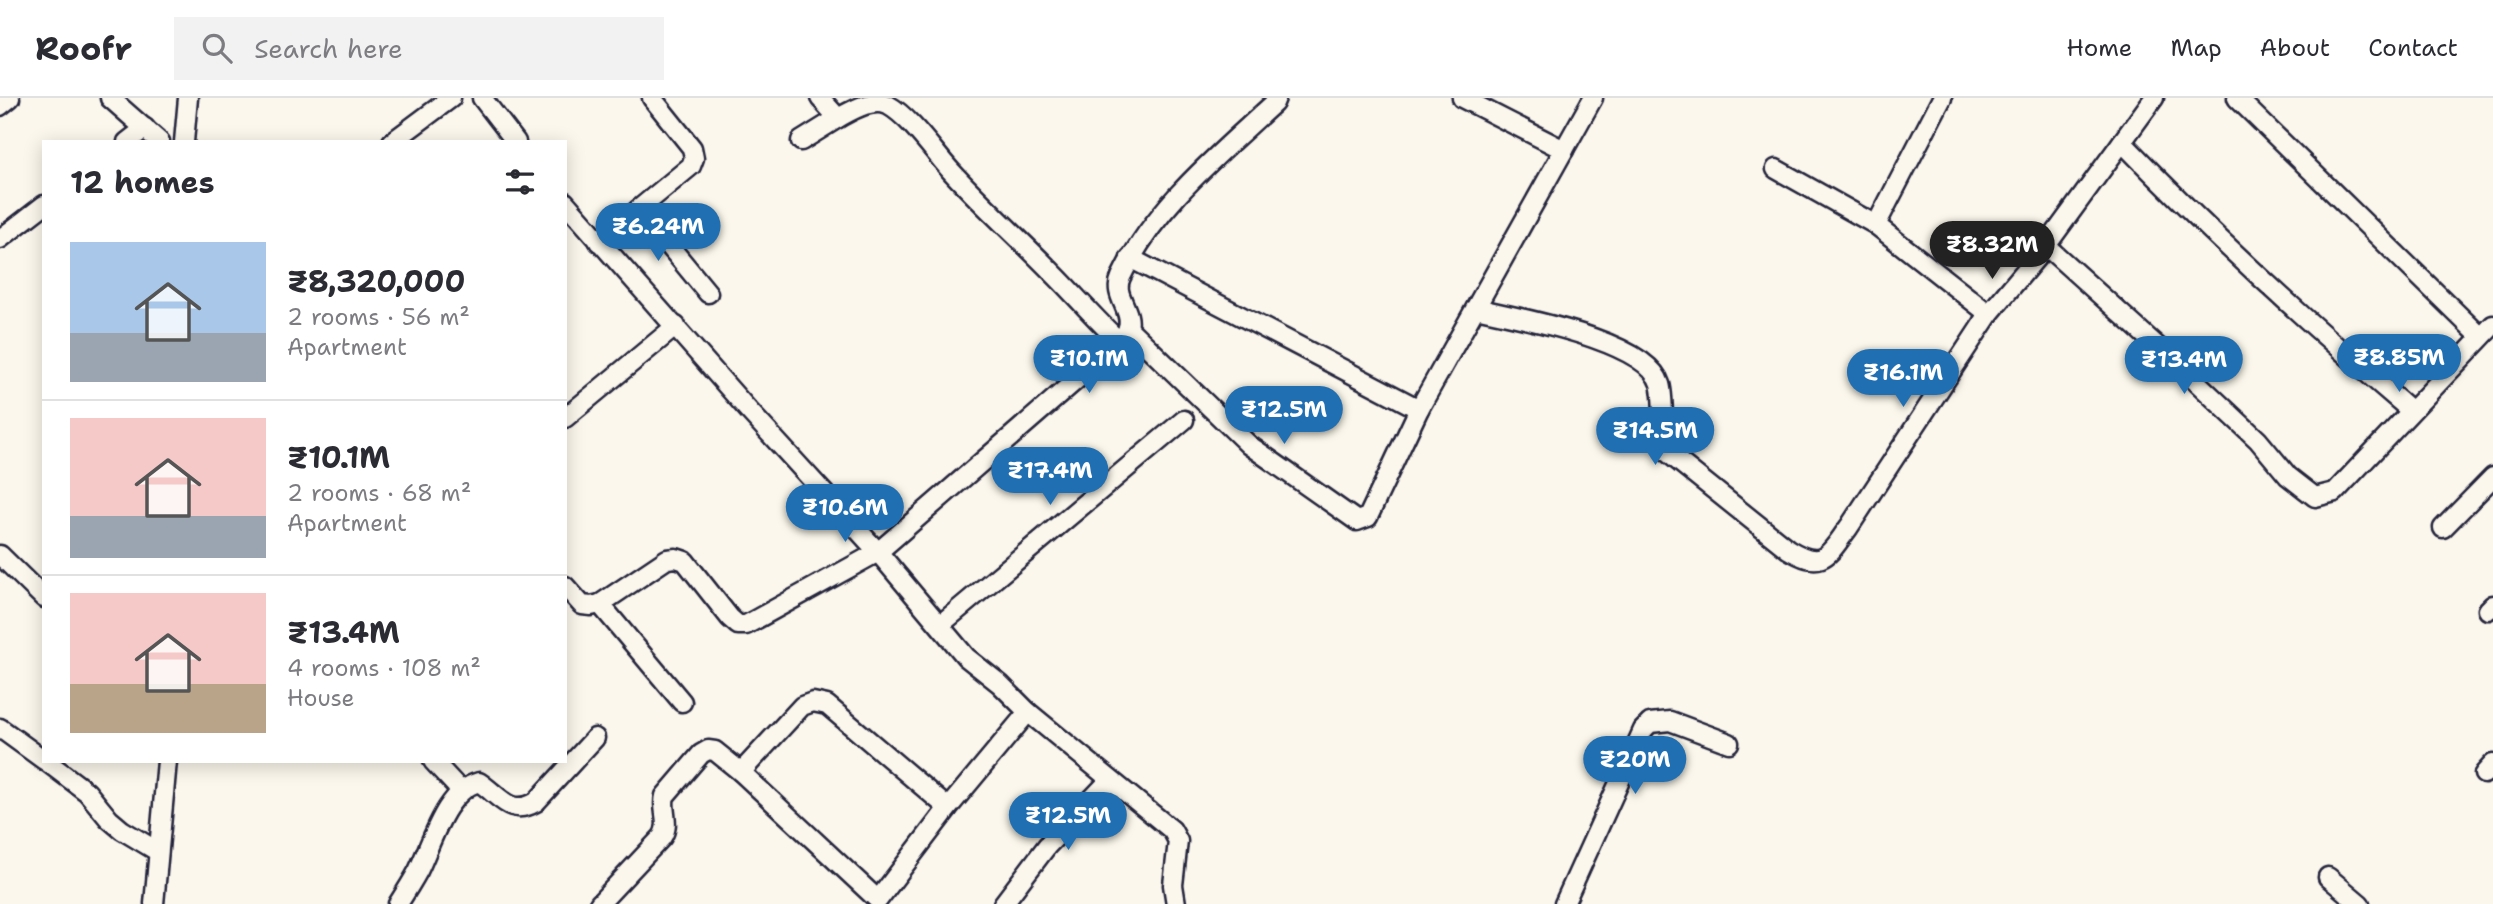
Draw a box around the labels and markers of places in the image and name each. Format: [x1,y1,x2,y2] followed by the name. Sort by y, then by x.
[601,204,715,263] pin: ₹6.24M
[1935,222,2049,281] pin: ₹8.32M
[2342,334,2456,394] pin: ₹8.85M
[1032,336,1146,395] pin: ₹10.1M
[2127,336,2241,396] pin: ₹13.4M
[1846,350,1960,409] pin: ₹16.1M
[1227,386,1341,446] pin: ₹12.5M
[1598,408,1712,467] pin: ₹14.5M
[993,448,1107,507] pin: ₹17.4M
[788,484,902,544] pin: ₹10.6M
[1594,736,1676,796] pin: ₹20M
[1011,792,1125,852] pin: ₹12.5M

